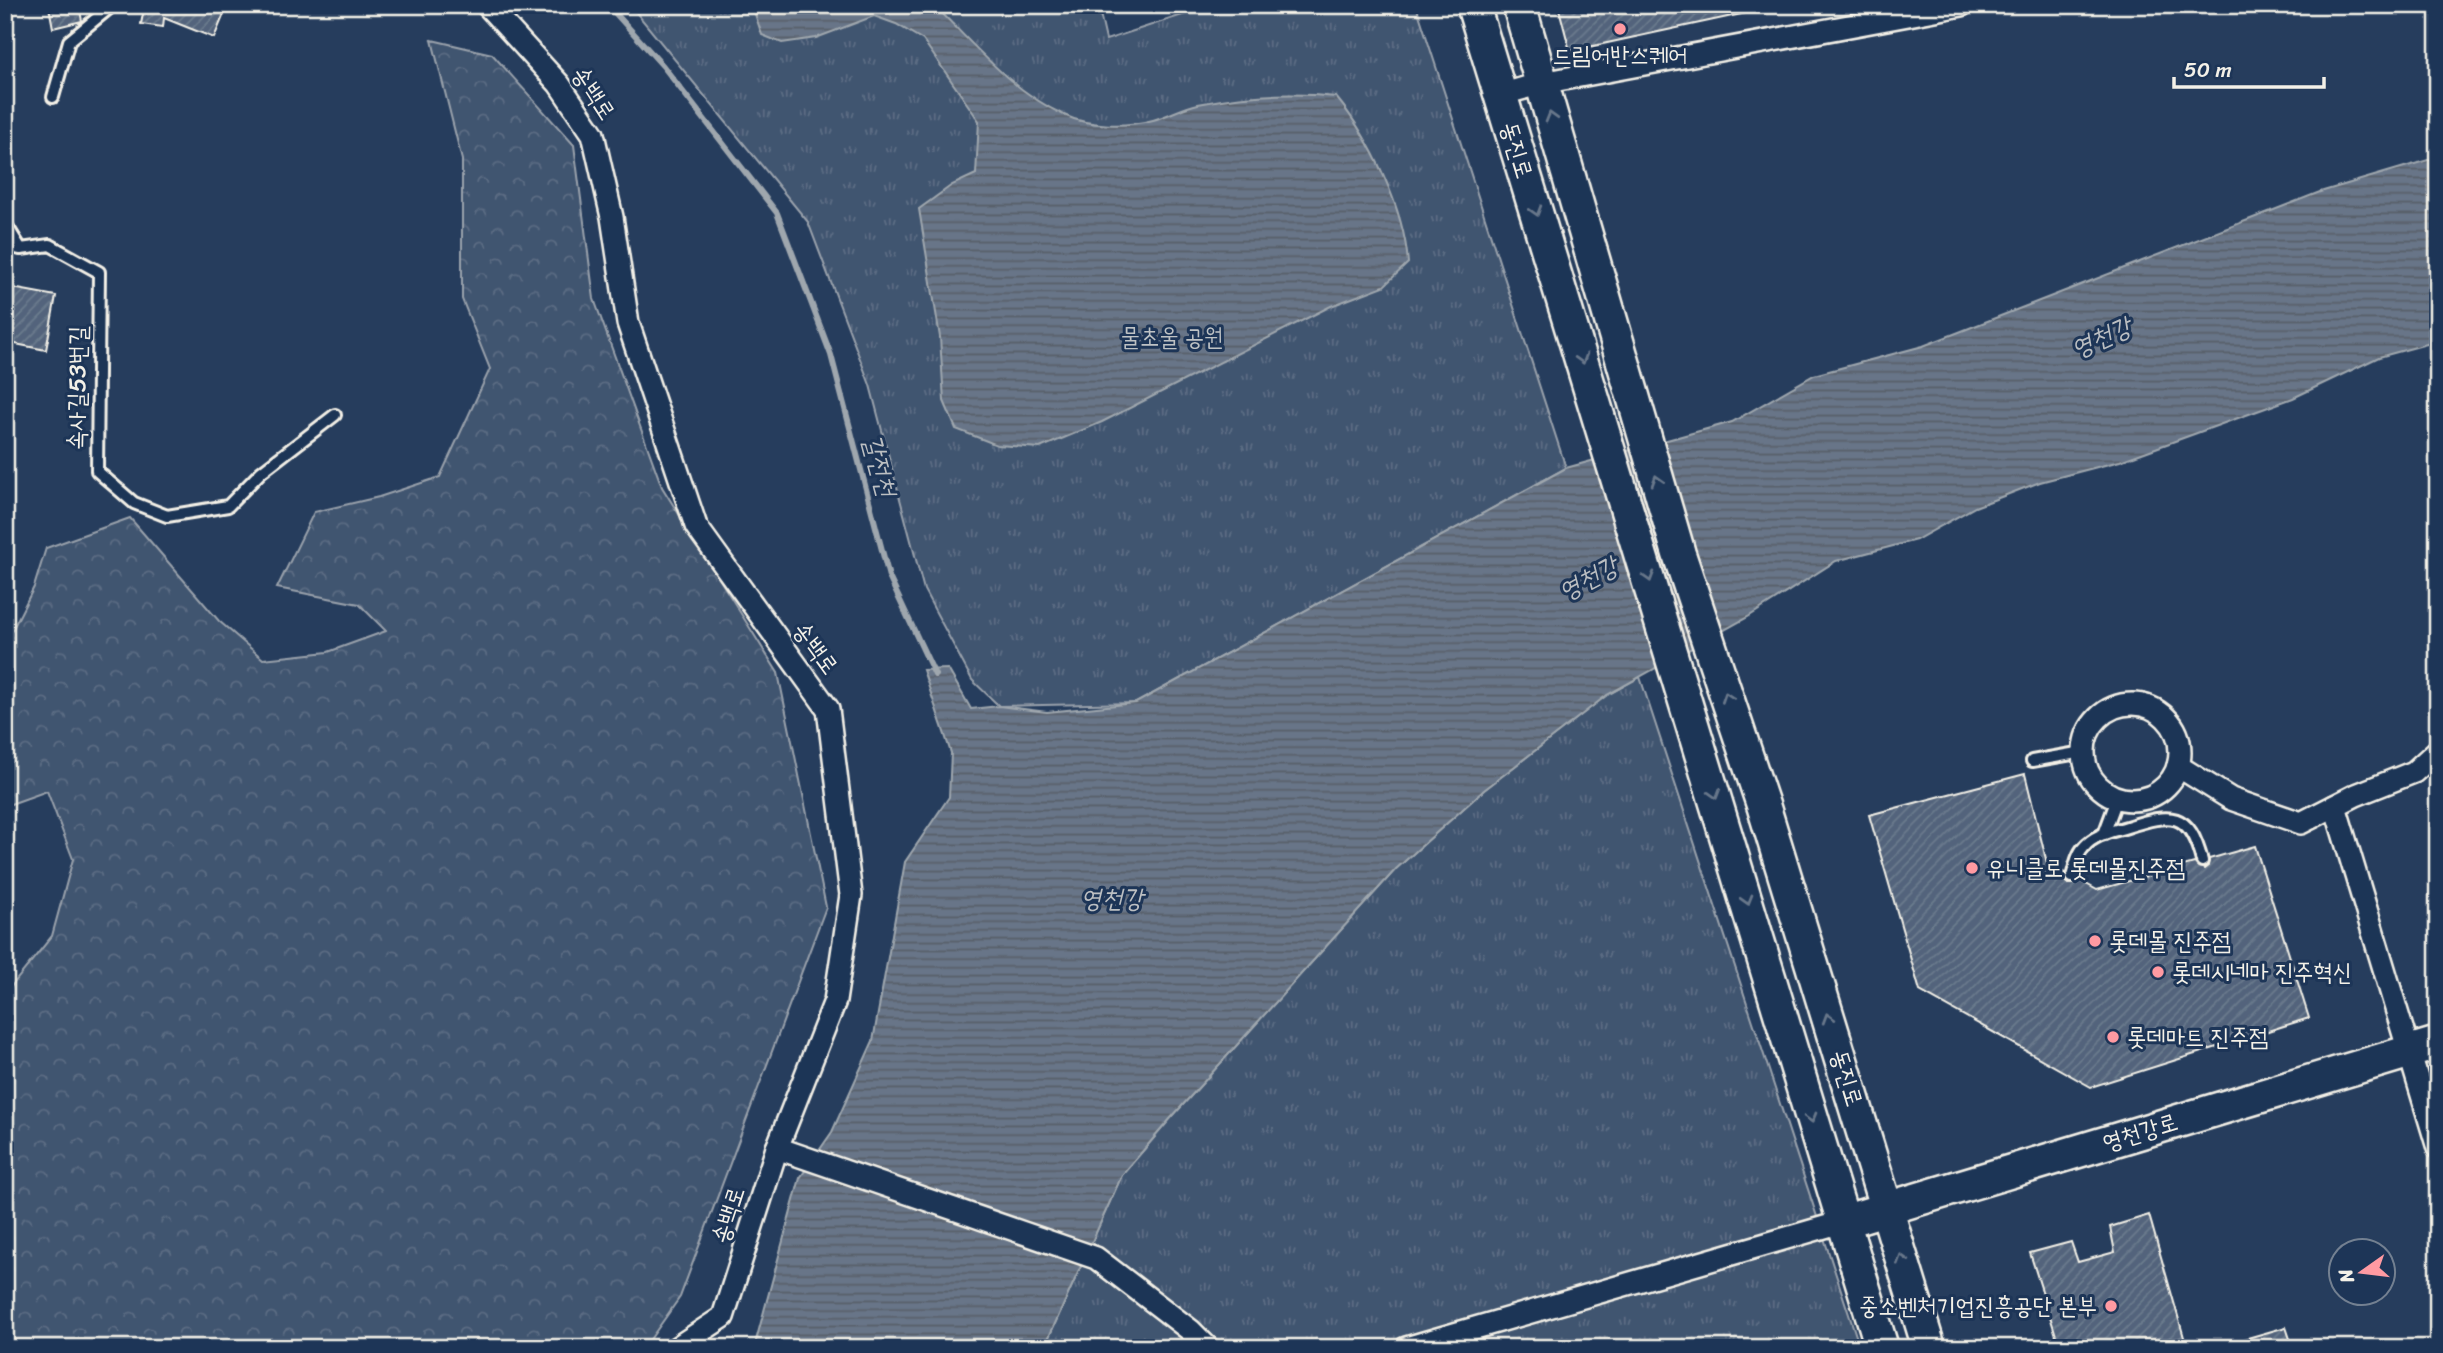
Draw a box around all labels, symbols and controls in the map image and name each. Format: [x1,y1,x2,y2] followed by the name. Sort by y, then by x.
[1612,21,1628,37] marker: 드림어반스퀘어
[1552,34,1688,76] place label: 드림어반스퀘어
[2174,46,2324,90] scale bar
[2184,51,2232,89] text: 50 m
[561,57,627,129] street label: 송백로
[1545,111,1560,123] one-way arrow
[1488,116,1546,184] street label: 동진로
[1528,205,1543,217] one-way arrow
[2063,302,2142,371] water label: 영천강
[1121,316,1223,358] park label: 물초울 공원
[55,325,99,451] street label: 속사길53번길
[1574,353,1589,365] one-way arrow
[850,429,911,504] water label: 갈전천
[1650,475,1665,487] one-way arrow
[1549,542,1629,613] water label: 영천강
[1640,570,1655,582] one-way arrow
[782,612,850,684] street label: 송백로
[1721,691,1735,703] one-way arrow
[1707,788,1721,800] one-way arrow
[1986,847,2185,889] place label: 유니클로 롯데몰진주점
[1964,860,1980,876] marker: 유니클로 롯데몰진주점
[1081,875,1146,921] water label: 영천강
[1738,894,1753,906] one-way arrow
[2109,920,2231,962] place label: 롯데몰 진주점
[2087,933,2103,949] marker: 롯데몰 진주점
[2172,951,2352,993] place label: 롯데시네마 진주혁신
[2150,964,2166,980] marker: 롯데시네마 진주혁신
[1822,1012,1837,1024] one-way arrow
[2127,1016,2268,1058] place label: 롯데마트 진주점
[2105,1029,2121,1045] marker: 롯데마트 진주점
[1818,1044,1876,1112] street label: 동진로
[2097,1101,2183,1163] street label: 영천강로
[1803,1112,1818,1124] one-way arrow
[699,1181,757,1249] street label: 송백로
[2328,1238,2398,1308] north arrow
[1896,1253,1911,1265] one-way arrow
[2328,1265,2364,1287] text: N
[1859,1285,2097,1327] place label: 중소벤처기업진흥공단 본부
[2103,1298,2119,1314] marker: 중소벤처기업진흥공단 본부

